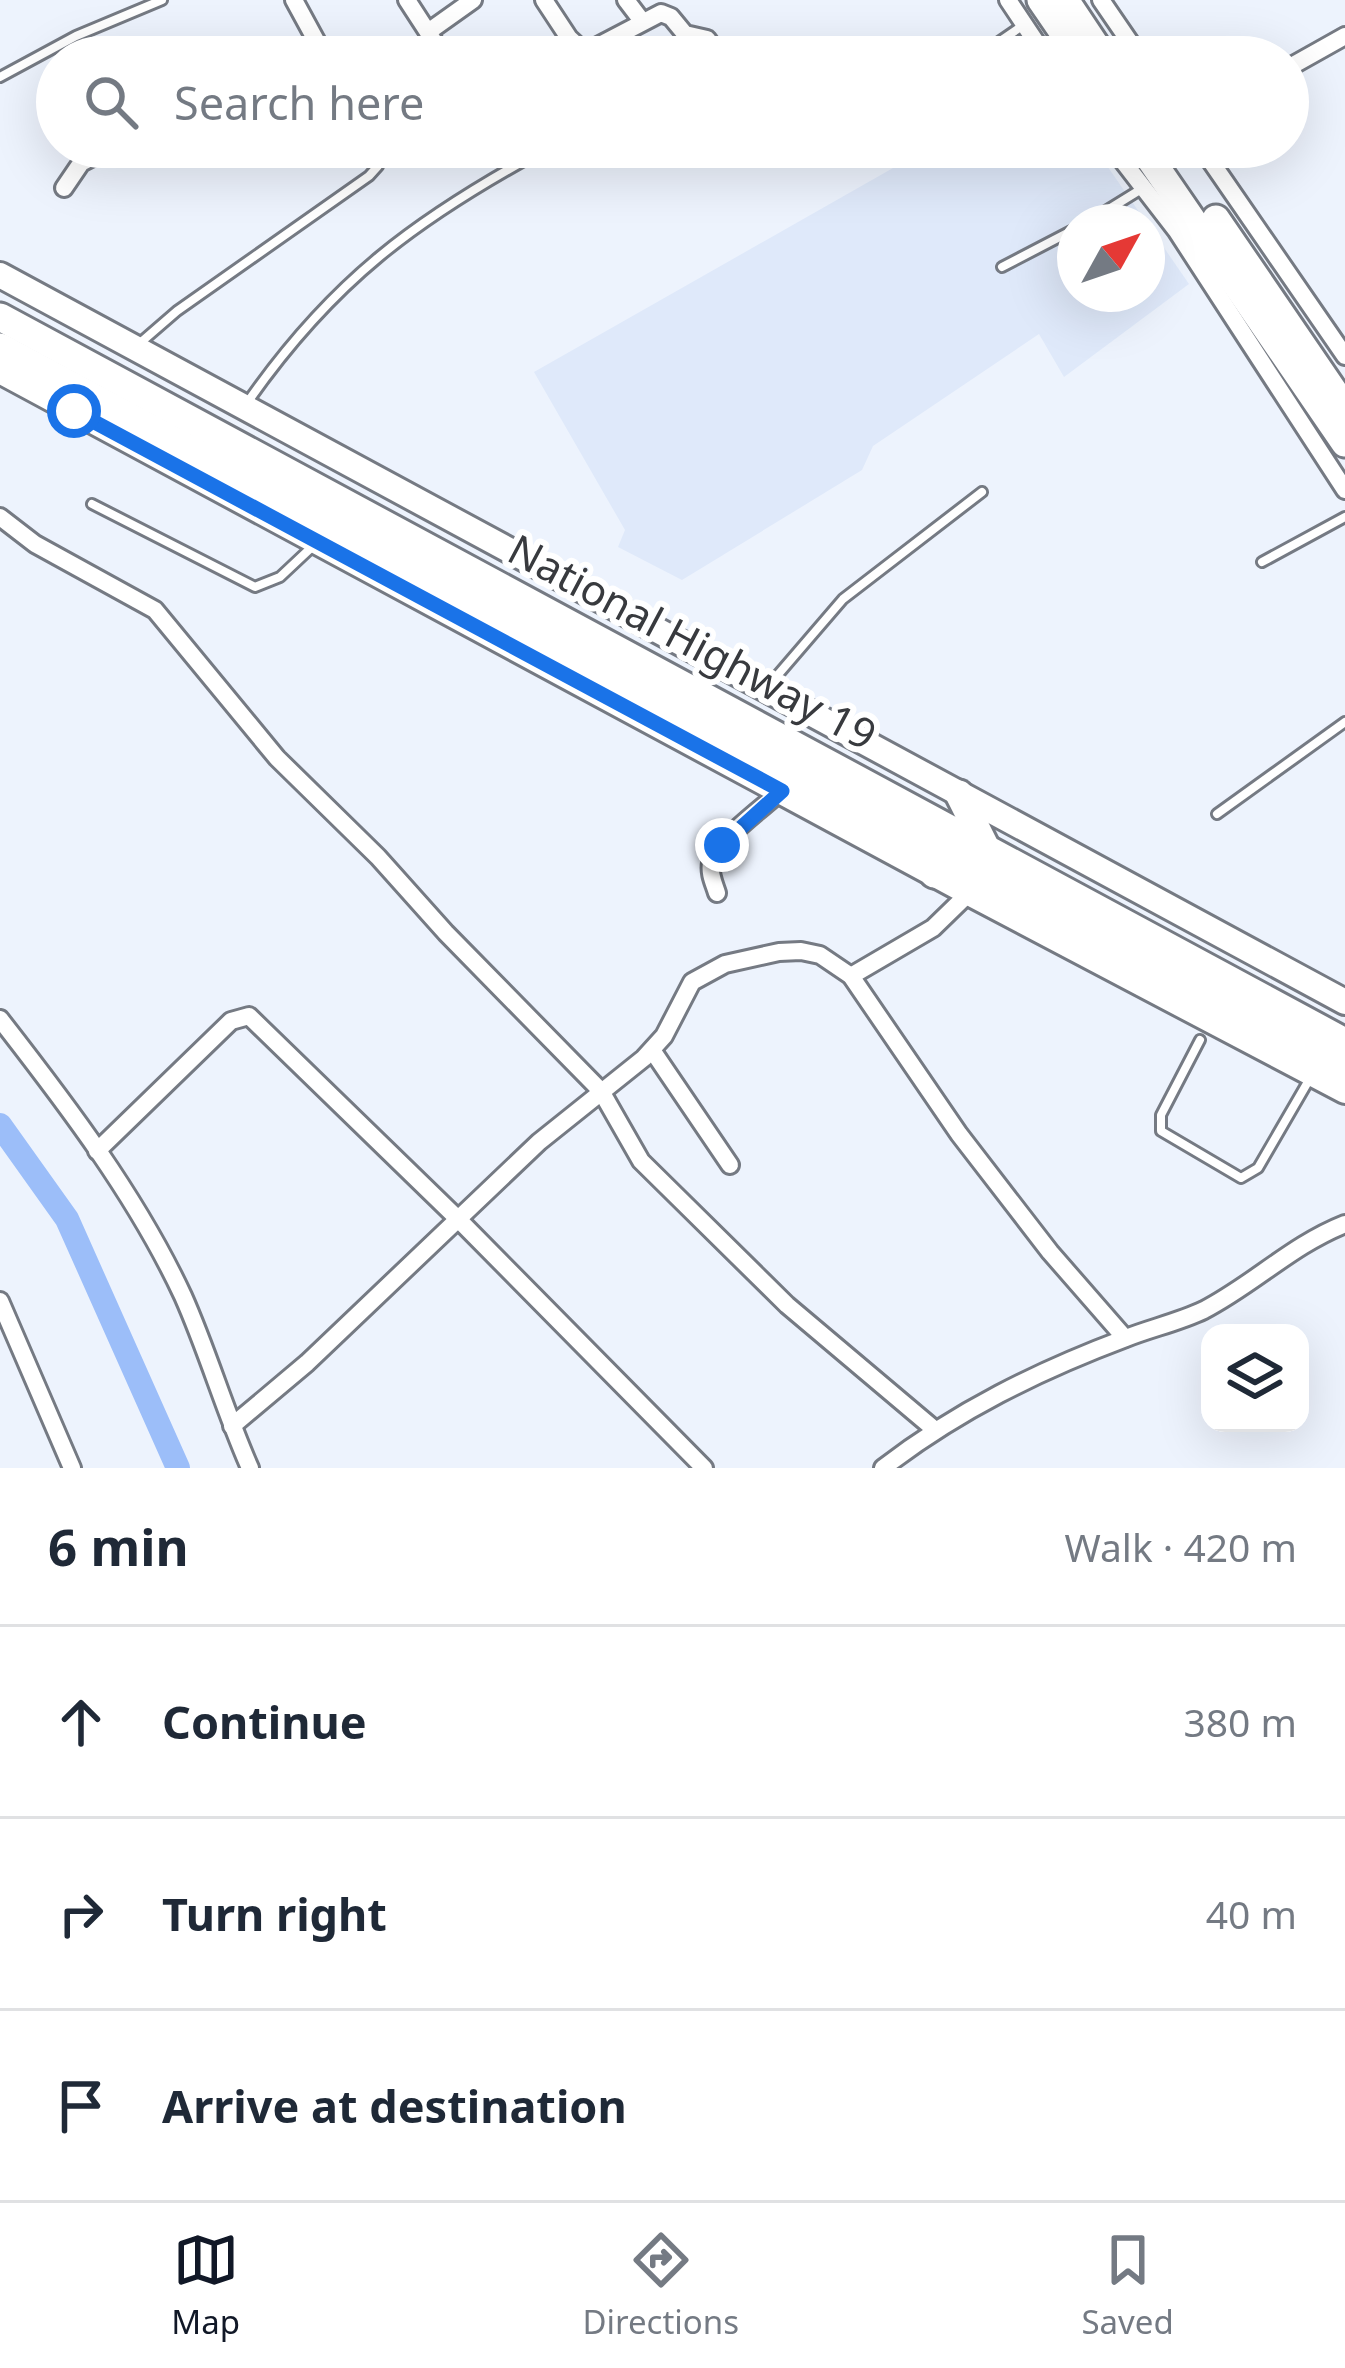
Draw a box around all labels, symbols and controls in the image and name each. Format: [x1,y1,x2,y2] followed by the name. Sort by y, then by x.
[36,36,1309,168] search box
[78,69,144,135] icon: search
[174,72,424,133] text: Search here
[1057,204,1165,312] north arrow
[47,384,101,438] route start
[499,520,887,762] street label: National Highway 19
[695,818,749,872] route end
[1201,1324,1309,1432] map controls
[1201,1324,1309,1432] button: layers
[48,1511,189,1581] text: 6 min
[1064,1520,1297,1573] text: Walk · 420 m
[48,1689,114,1755] icon: ahead
[162,1691,367,1752] text: Continue
[1183,1695,1297,1748] text: 380 m
[48,1881,114,1947] icon: right
[162,1883,387,1944] text: Turn right
[1206,1887,1297,1940] text: 40 m
[48,2073,114,2139] icon: arrive
[162,2075,627,2136] text: Arrive at destination
[171,2227,240,2344] tab: Map
[582,2227,739,2344] tab: Directions
[1081,2227,1174,2344] tab: Saved

